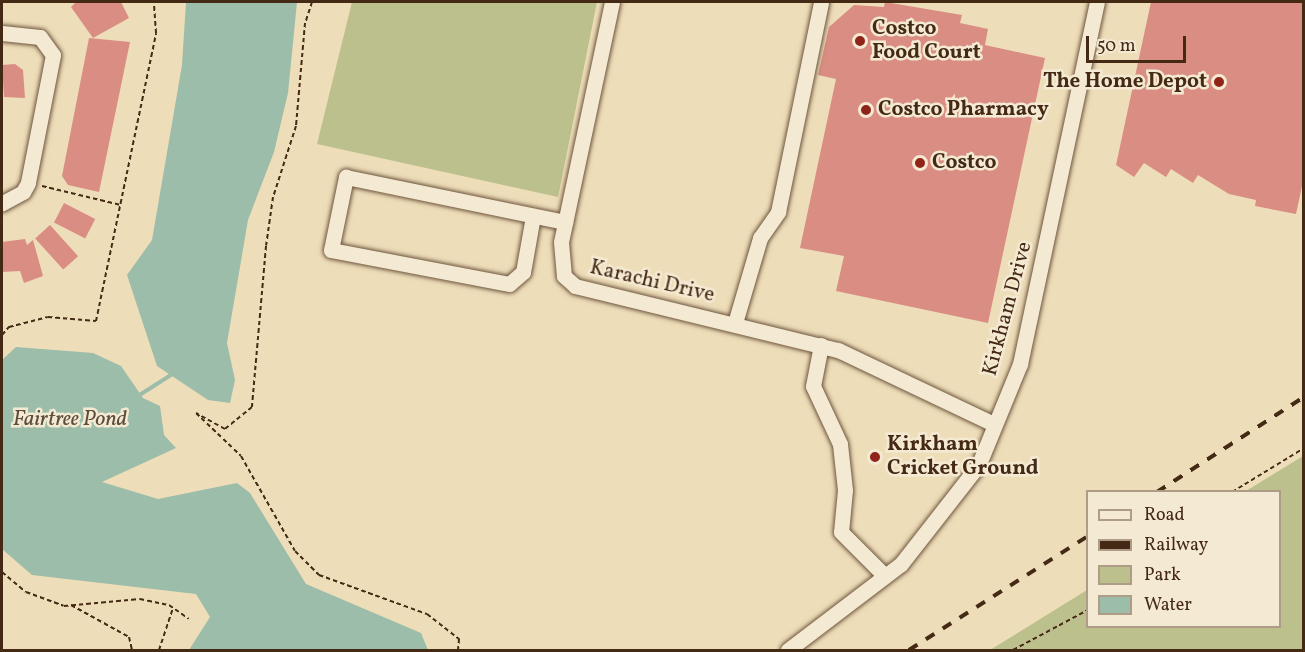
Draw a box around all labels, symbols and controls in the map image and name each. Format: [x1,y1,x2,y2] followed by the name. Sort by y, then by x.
[872,16,981,66] place label: Costco Food Court
[1089,24,1190,62] scale bar
[853,34,867,48] marker: Costco Food Court
[1097,34,1136,59] text: 50 m
[1043,69,1207,95] place label: The Home Depot
[1212,75,1226,89] marker: The Home Depot
[878,97,1049,123] place label: Costco Pharmacy
[859,103,873,117] marker: Costco Pharmacy
[932,150,997,176] place label: Costco
[913,156,927,170] marker: Costco
[978,239,1038,379] street label: Kirkham Drive
[587,255,717,309] street label: Karachi Drive
[13,407,127,433] water label: Fairtree Pond
[887,432,1038,482] place label: Kirkham Cricket Ground
[868,450,882,464] marker: Kirkham Cricket Ground
[1086,490,1281,628] legend
[1144,503,1185,528] text: Road
[1144,533,1208,558] text: Railway
[1144,563,1181,588] text: Park
[1144,593,1192,618] text: Water

